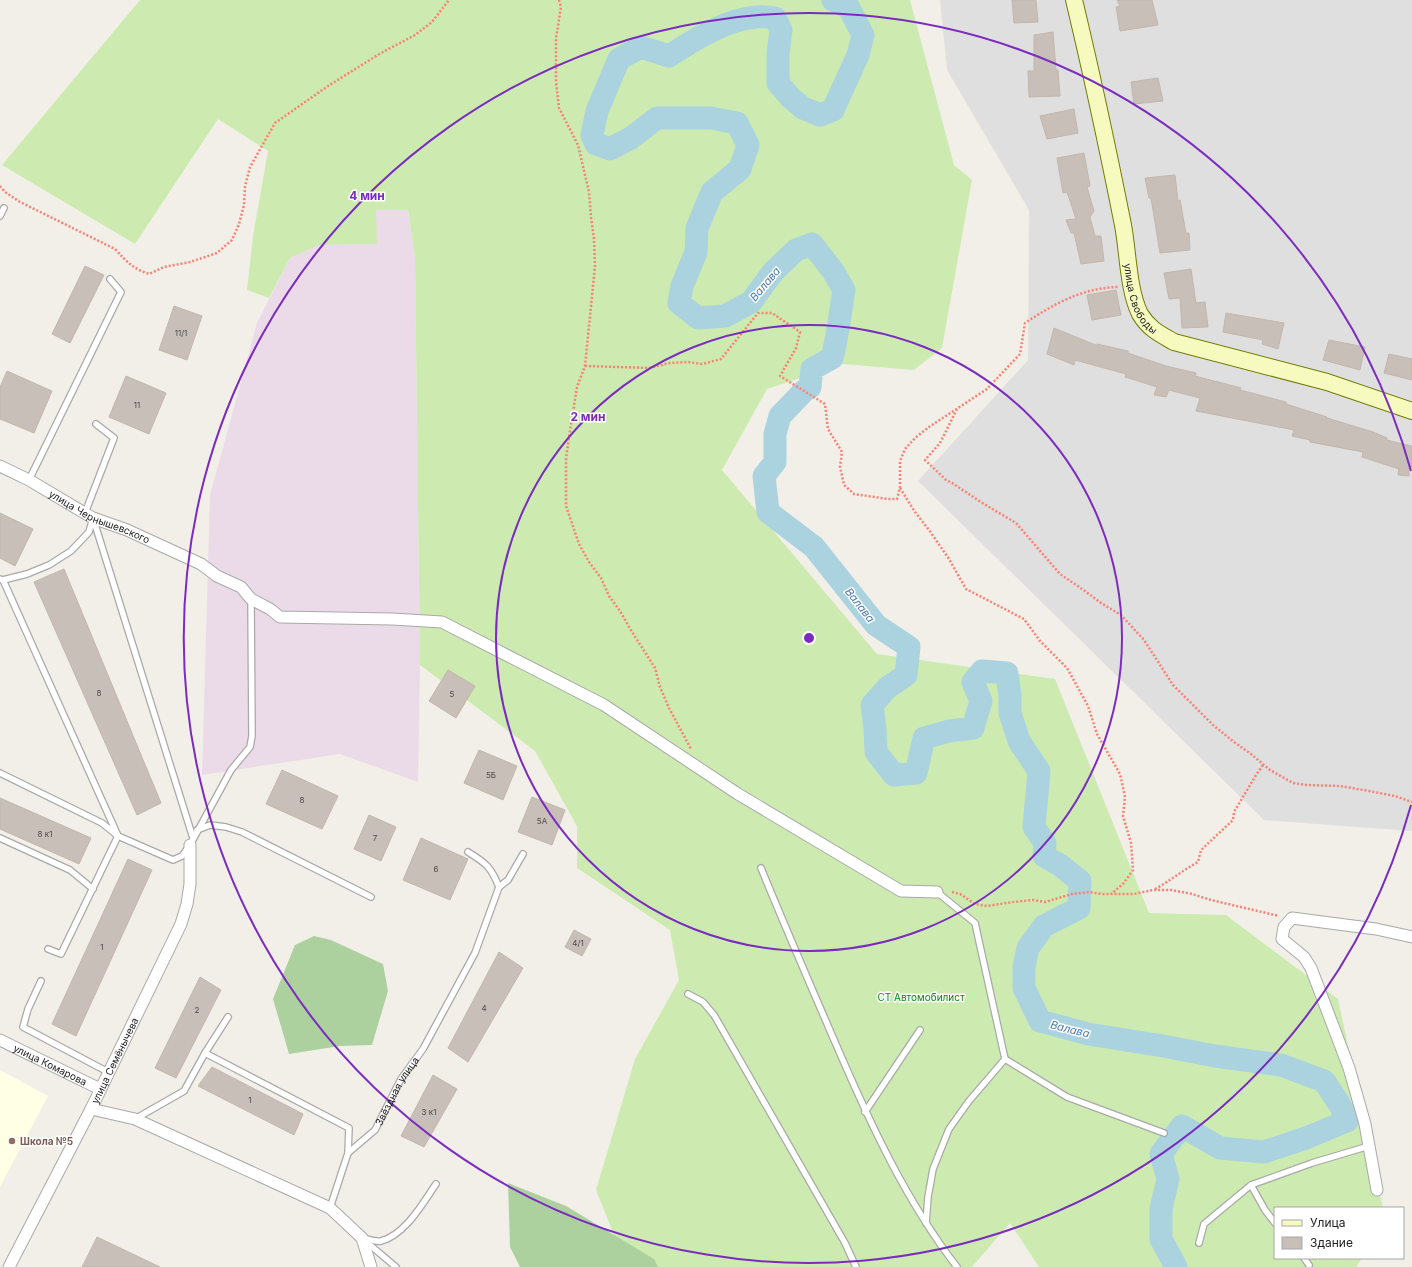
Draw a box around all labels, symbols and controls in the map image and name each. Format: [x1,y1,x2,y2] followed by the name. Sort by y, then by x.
[349,188,385,203] text: 4 мин
[1122,263,1160,336] street label: улица Свободы
[747,264,783,304] water label: Валава
[175,328,187,338] house number: 11/1
[134,400,140,410] house number: 11
[570,409,606,424] text: 2 мин
[47,487,152,546] street label: улица Чернышевского
[842,585,878,625] water label: Валава
[802,631,816,645] centre of rings
[97,688,102,698] house number: 8
[450,689,455,699] house number: 5
[486,770,496,780] house number: 5Б
[300,795,305,805] house number: 8
[537,816,548,826] house number: 5А
[38,829,52,839] house number: 8 к1
[373,833,378,843] house number: 7
[434,864,439,874] house number: 6
[572,938,584,948] house number: 4/1
[100,942,104,952] house number: 1
[877,991,965,1003] park label: СТ Автомобилист
[481,1003,487,1013] house number: 4
[195,1005,200,1015] house number: 2
[89,1015,141,1105] street label: улица Семёнычева
[1049,1017,1091,1041] water label: Валава
[12,1042,89,1088] street label: улица Комарова
[372,1054,421,1127] street label: Звёздная улица
[248,1095,252,1105] house number: 1
[422,1107,436,1117] house number: 3 к1
[20,1135,73,1147] place label: Школа №5
[7,1136,17,1146] marker: Школа №5
[1274,1207,1404,1259] legend
[1310,1215,1345,1230] text: Улица
[1310,1235,1353,1250] text: Здание

